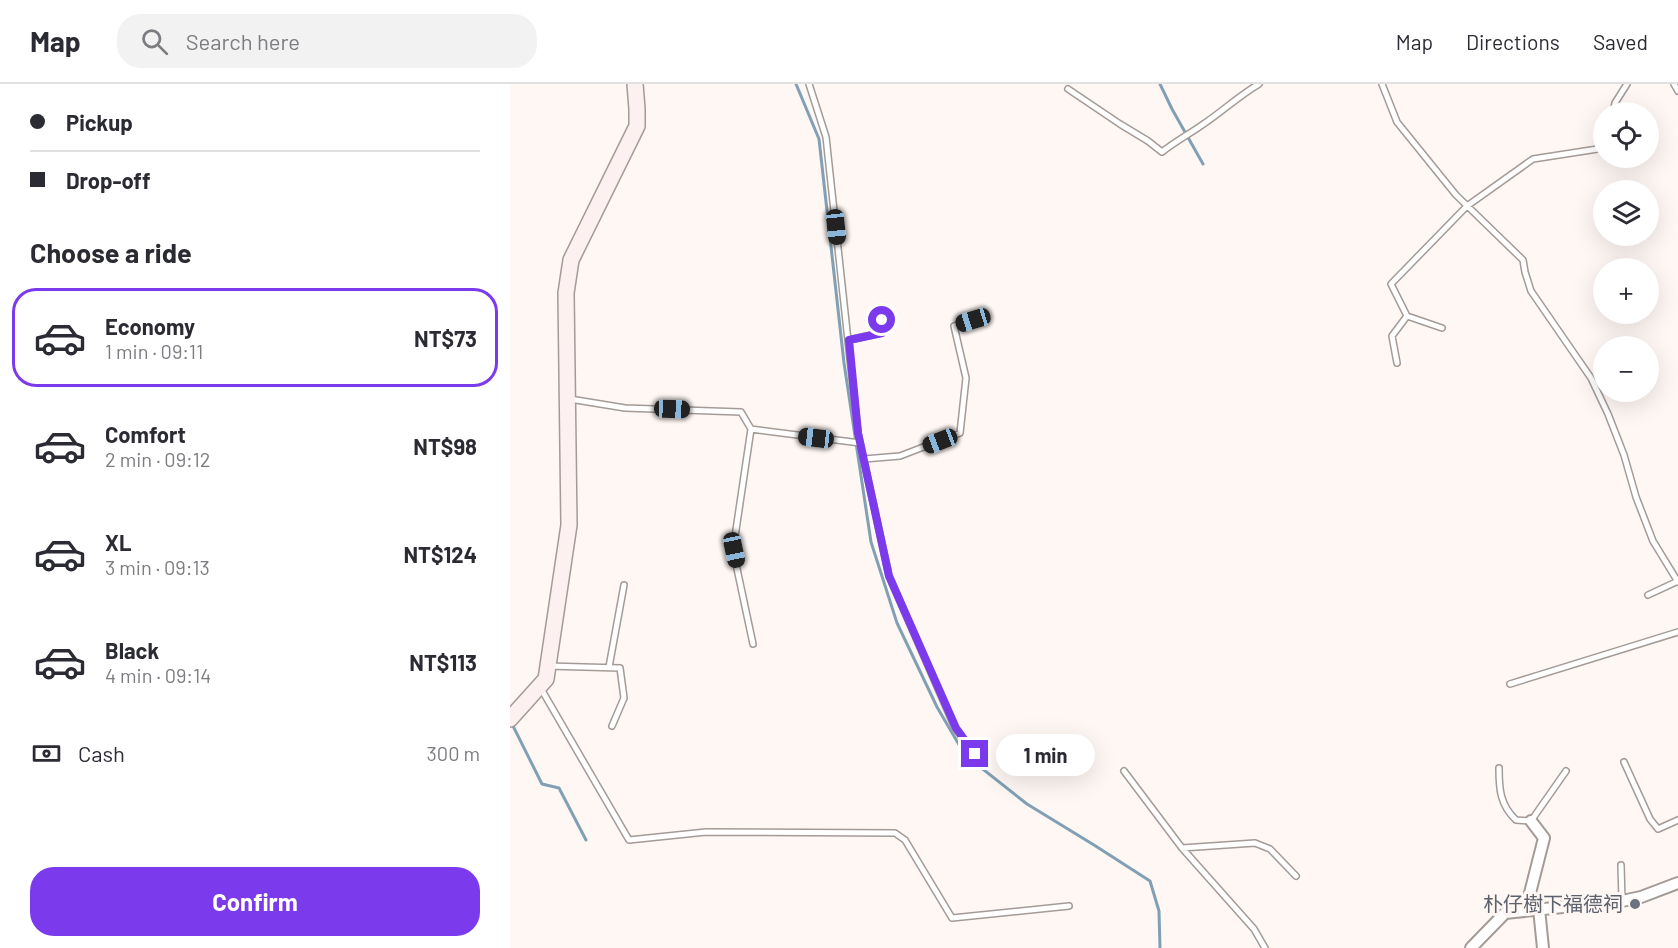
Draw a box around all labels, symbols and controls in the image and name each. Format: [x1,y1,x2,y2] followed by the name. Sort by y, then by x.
[117,14,537,68] search box
[30,24,81,58] text: Map
[138,25,171,58] icon: search
[186,28,300,54] text: Search here
[1396,29,1433,54] text: Map
[1466,29,1560,54] text: Directions
[1593,29,1648,54] text: Saved
[1593,102,1659,402] map controls
[1593,102,1659,168] button: locate
[66,109,133,135] text: Pickup
[66,167,150,193] text: Drop-off
[1593,180,1659,246] button: layers
[825,208,847,246] car
[30,236,192,268] text: Choose a ride
[1593,258,1659,324] button: +
[868,306,895,333] route start
[953,306,993,334] car
[33,311,87,365] icon: car
[105,313,195,339] text: Economy
[414,325,477,351] text: NT$73
[1593,336,1659,402] button: −
[105,339,203,363] text: 1 min · 09:11
[654,399,690,419] car
[33,419,87,473] icon: car
[105,421,186,447] text: Comfort
[920,426,960,456] car
[797,427,835,449] car
[413,433,477,459] text: NT$98
[105,447,211,471] text: 2 min · 09:12
[33,527,87,581] icon: car
[105,529,131,555] text: XL
[721,531,747,569] car
[403,541,477,567] text: NT$124
[105,555,210,579] text: 3 min · 09:13
[33,635,87,689] icon: car
[105,637,159,663] text: Black
[409,649,477,675] text: NT$113
[105,663,211,687] text: 4 min · 09:14
[996,733,1095,775] callout: 1 min
[30,737,63,770] icon: cash
[78,740,125,766] text: Cash
[961,740,988,767] route end
[427,741,480,765] text: 300 m
[1024,743,1067,767] text: 1 min
[30,867,480,936] button: Confirm
[1483,891,1623,915] place label: 朴仔樹下福德祠
[1628,897,1642,911] marker: 朴仔樹下福德祠

